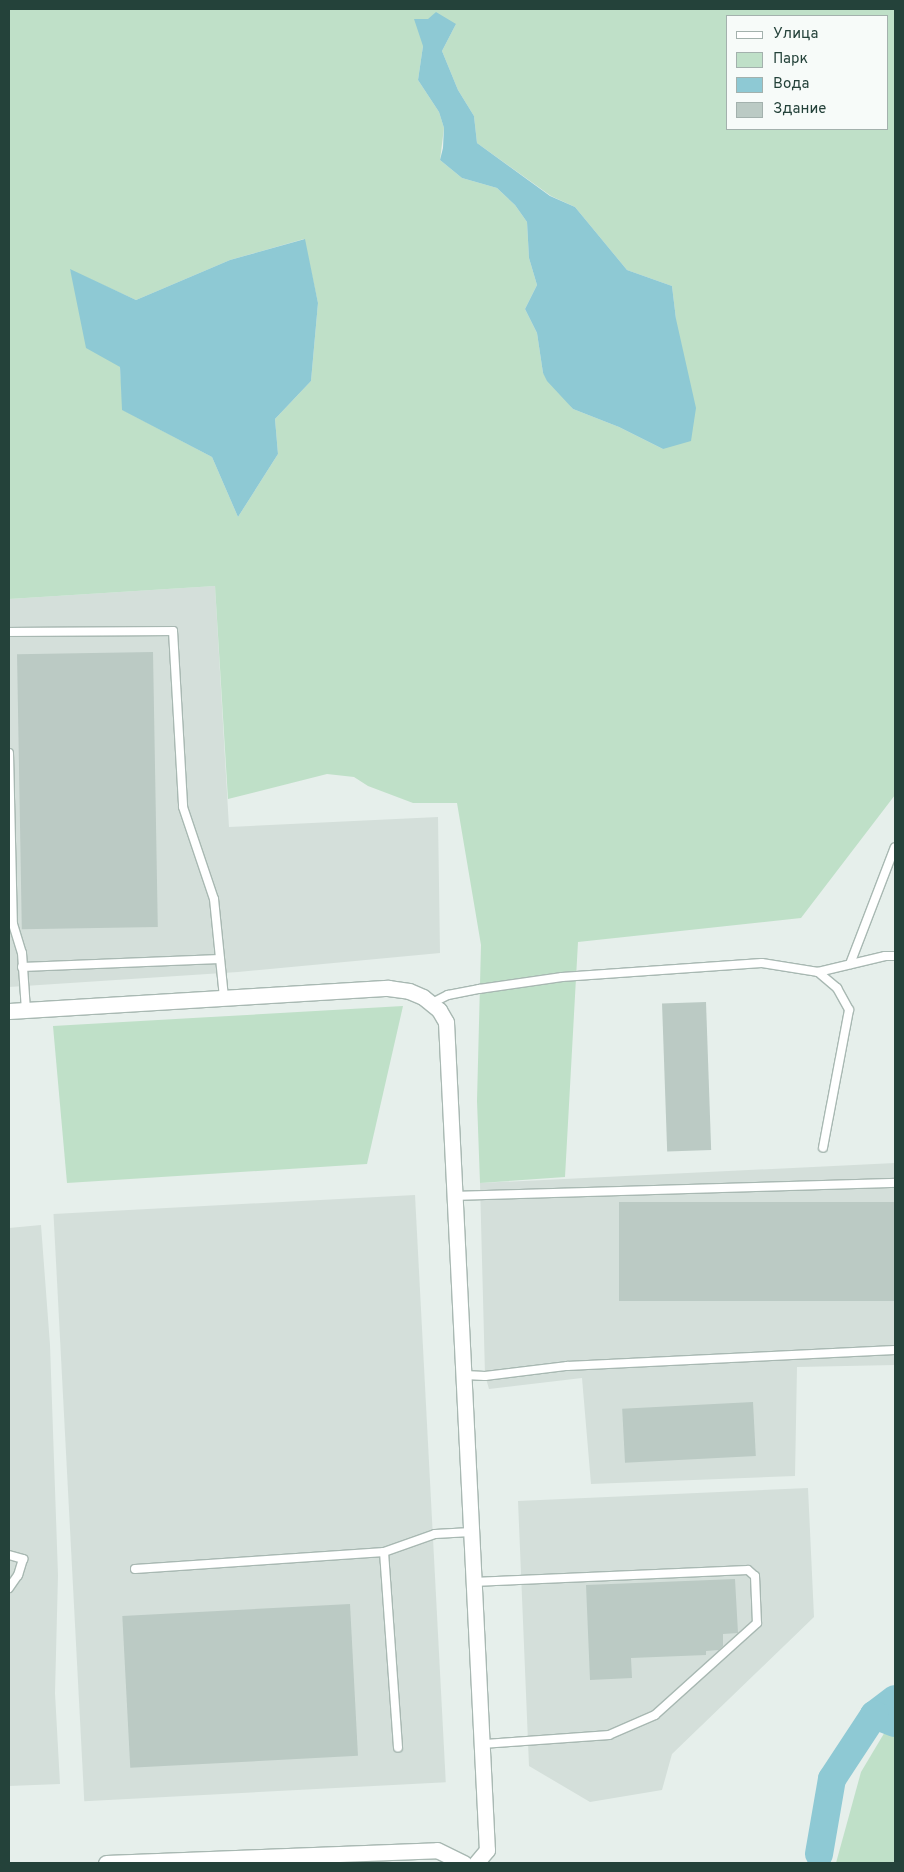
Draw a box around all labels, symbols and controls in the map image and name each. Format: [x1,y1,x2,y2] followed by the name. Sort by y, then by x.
[726,15,889,130] legend
[773,25,818,44] text: Улица
[773,50,808,69] text: Парк
[773,75,809,94] text: Вода
[773,100,826,119] text: Здание

